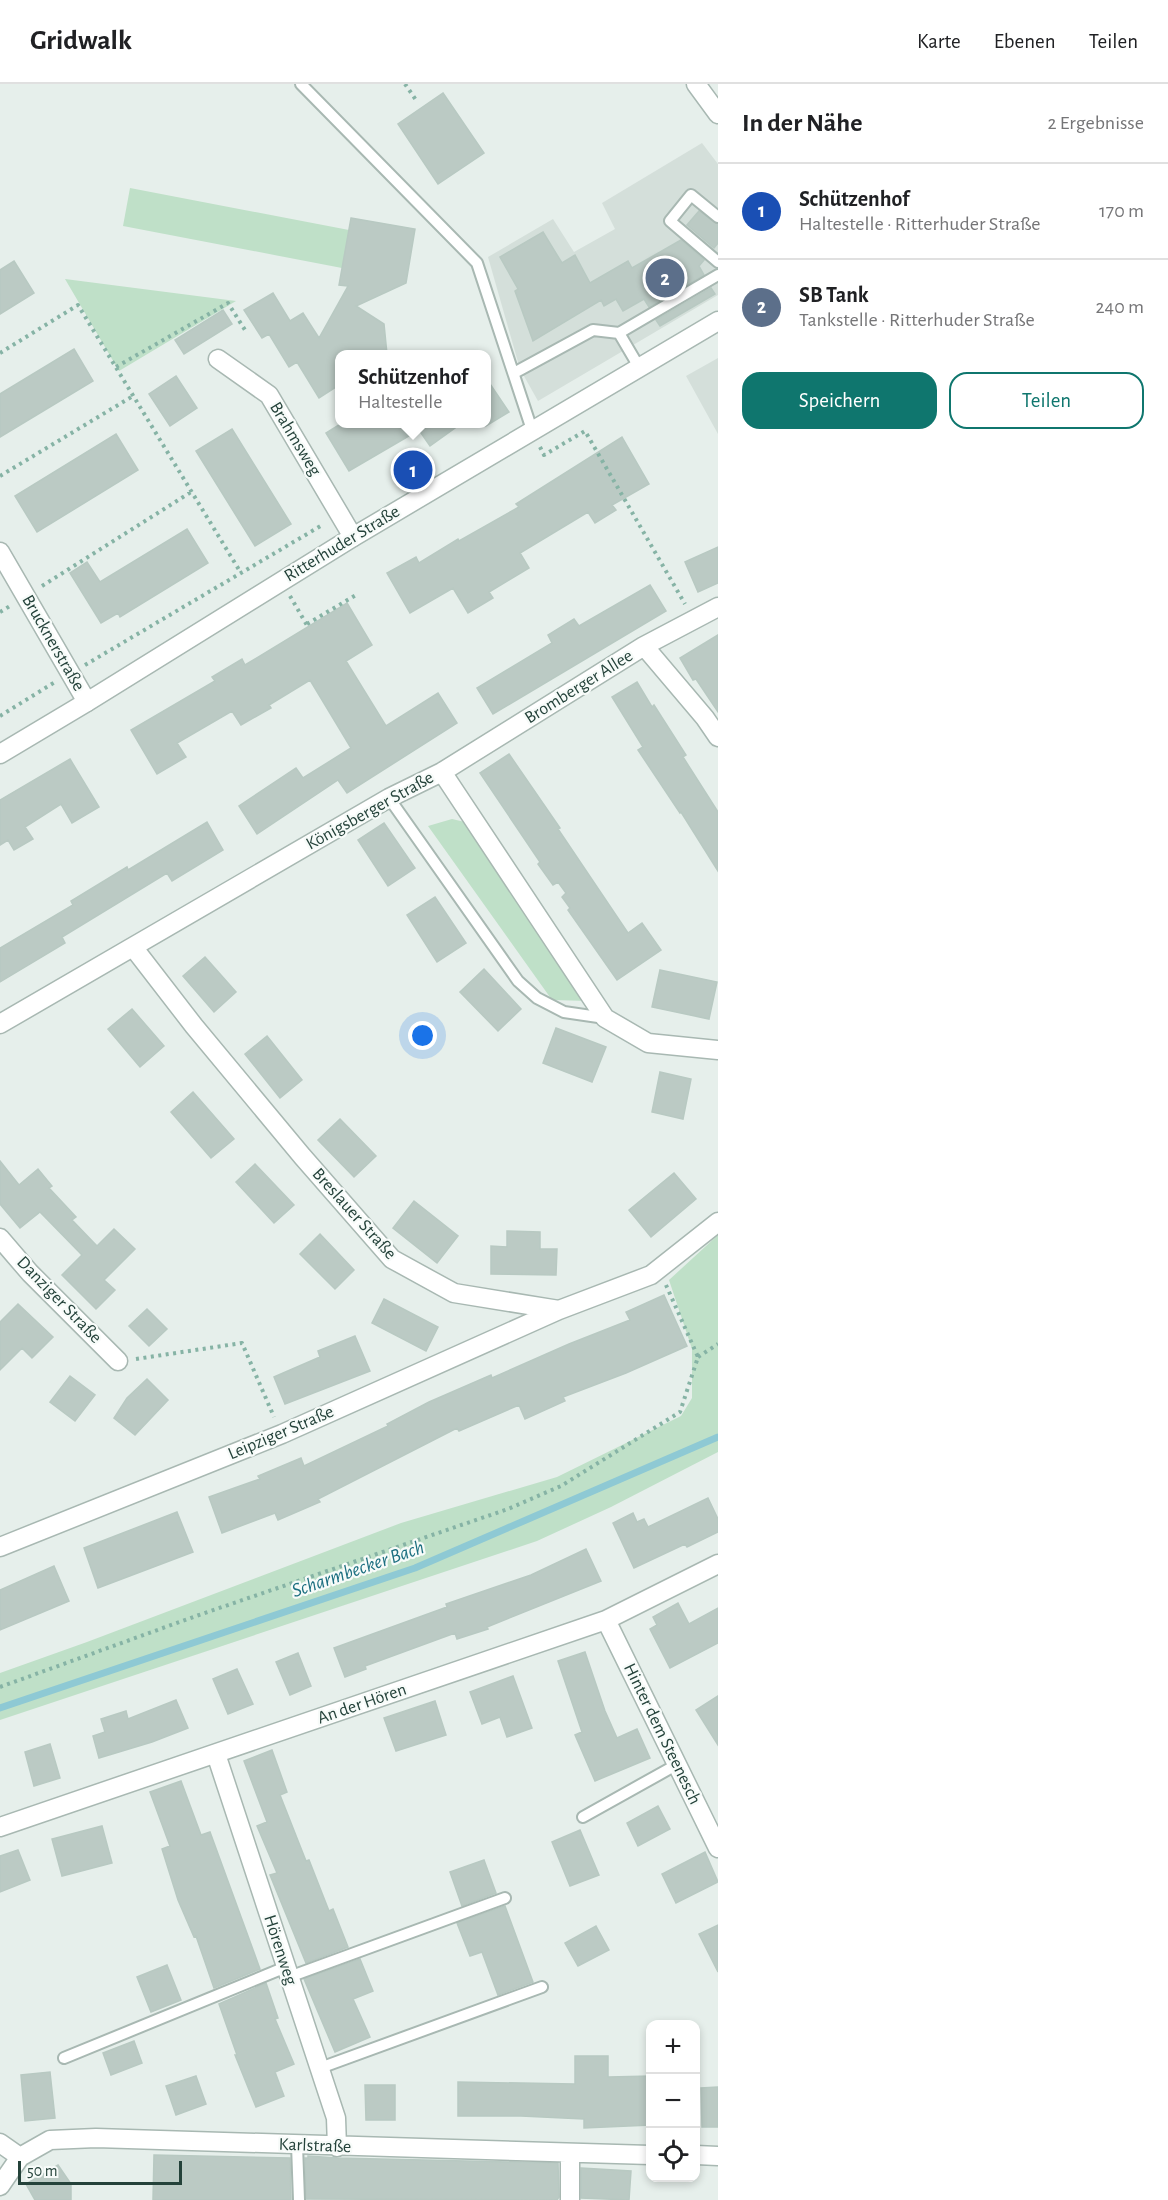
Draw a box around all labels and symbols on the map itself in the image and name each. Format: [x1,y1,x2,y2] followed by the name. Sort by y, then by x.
[646,256,684,300] pin: 2
[266,399,324,479] street label: Brahmsweg
[394,448,432,492] pin: 1
[281,503,403,585] street label: Ritterhuder Straße
[18,592,88,694] street label: Brucknerstraße
[522,647,636,727] street label: Bromberger Allee
[303,769,437,853] street label: Königsberger Straße
[408,1021,437,1050] your location
[309,1165,399,1263] street label: Breslauer Straße
[13,1253,105,1347] street label: Danziger Straße
[226,1403,336,1463] street label: Leipziger Straße
[289,1537,427,1601] water label: Scharmbecker Bach
[620,1661,704,1807] street label: Hinter dem Steenesch
[315,1680,409,1728] street label: An der Hören
[260,1913,300,1987] street label: Hörenweg
[278,2136,352,2156] street label: Karlstraße
[18,2158,182,2186] scale bar

